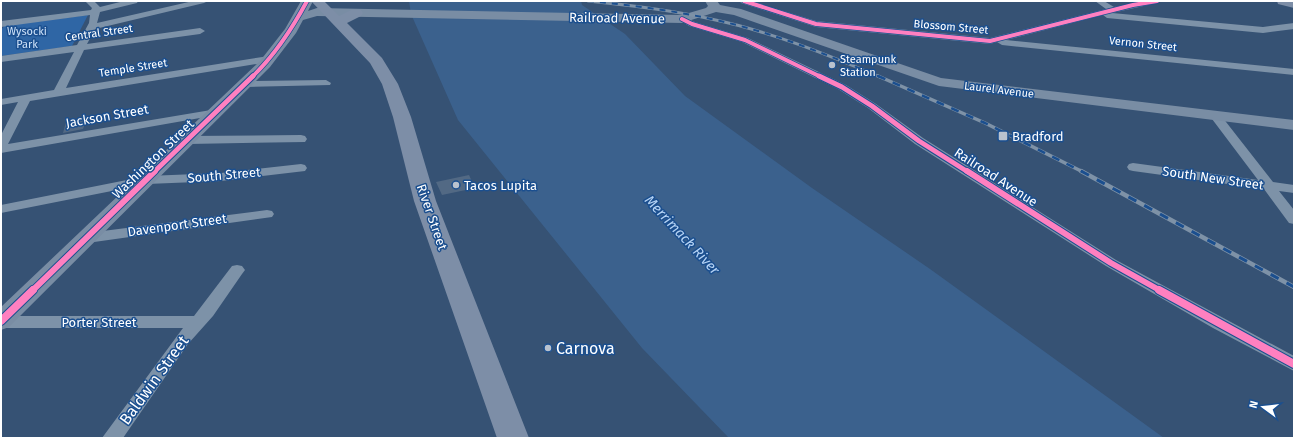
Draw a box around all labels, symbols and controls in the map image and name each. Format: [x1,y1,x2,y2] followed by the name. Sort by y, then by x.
[569,10,665,26] street label: Railroad Avenue
[913,17,989,37] street label: Blossom Street
[64,22,134,44] street label: Central Street
[7,25,47,51] park label: Wysocki Park
[1108,34,1178,54] street label: Vernon Street
[840,53,896,79] place label: Steampunk Station
[98,56,168,80] street label: Temple Street
[827,60,837,70] marker: Steampunk Station
[963,79,1035,101] street label: Laurel Avenue
[64,101,150,131] street label: Jackson Street
[109,116,197,202] street label: Washington Street
[1012,129,1064,144] place label: Bradford
[997,130,1009,142] marker: Bradford
[952,145,1040,209] street label: Railroad Avenue
[1161,163,1265,193] street label: South New Street
[187,164,261,186] street label: South Street
[464,178,537,193] place label: Tacos Lupita
[451,180,461,190] marker: Tacos Lupita
[414,182,450,252] street label: River Street
[641,192,723,279] water label: Merrimack River
[126,211,228,239] street label: Davenport Street
[61,315,137,330] street label: Porter Street
[115,332,193,428] street label: Baldwin Street
[556,339,615,358] place label: Carnova
[543,343,553,353] marker: Carnova
[1243,387,1283,427] north arrow
[1247,399,1261,410] text: N

